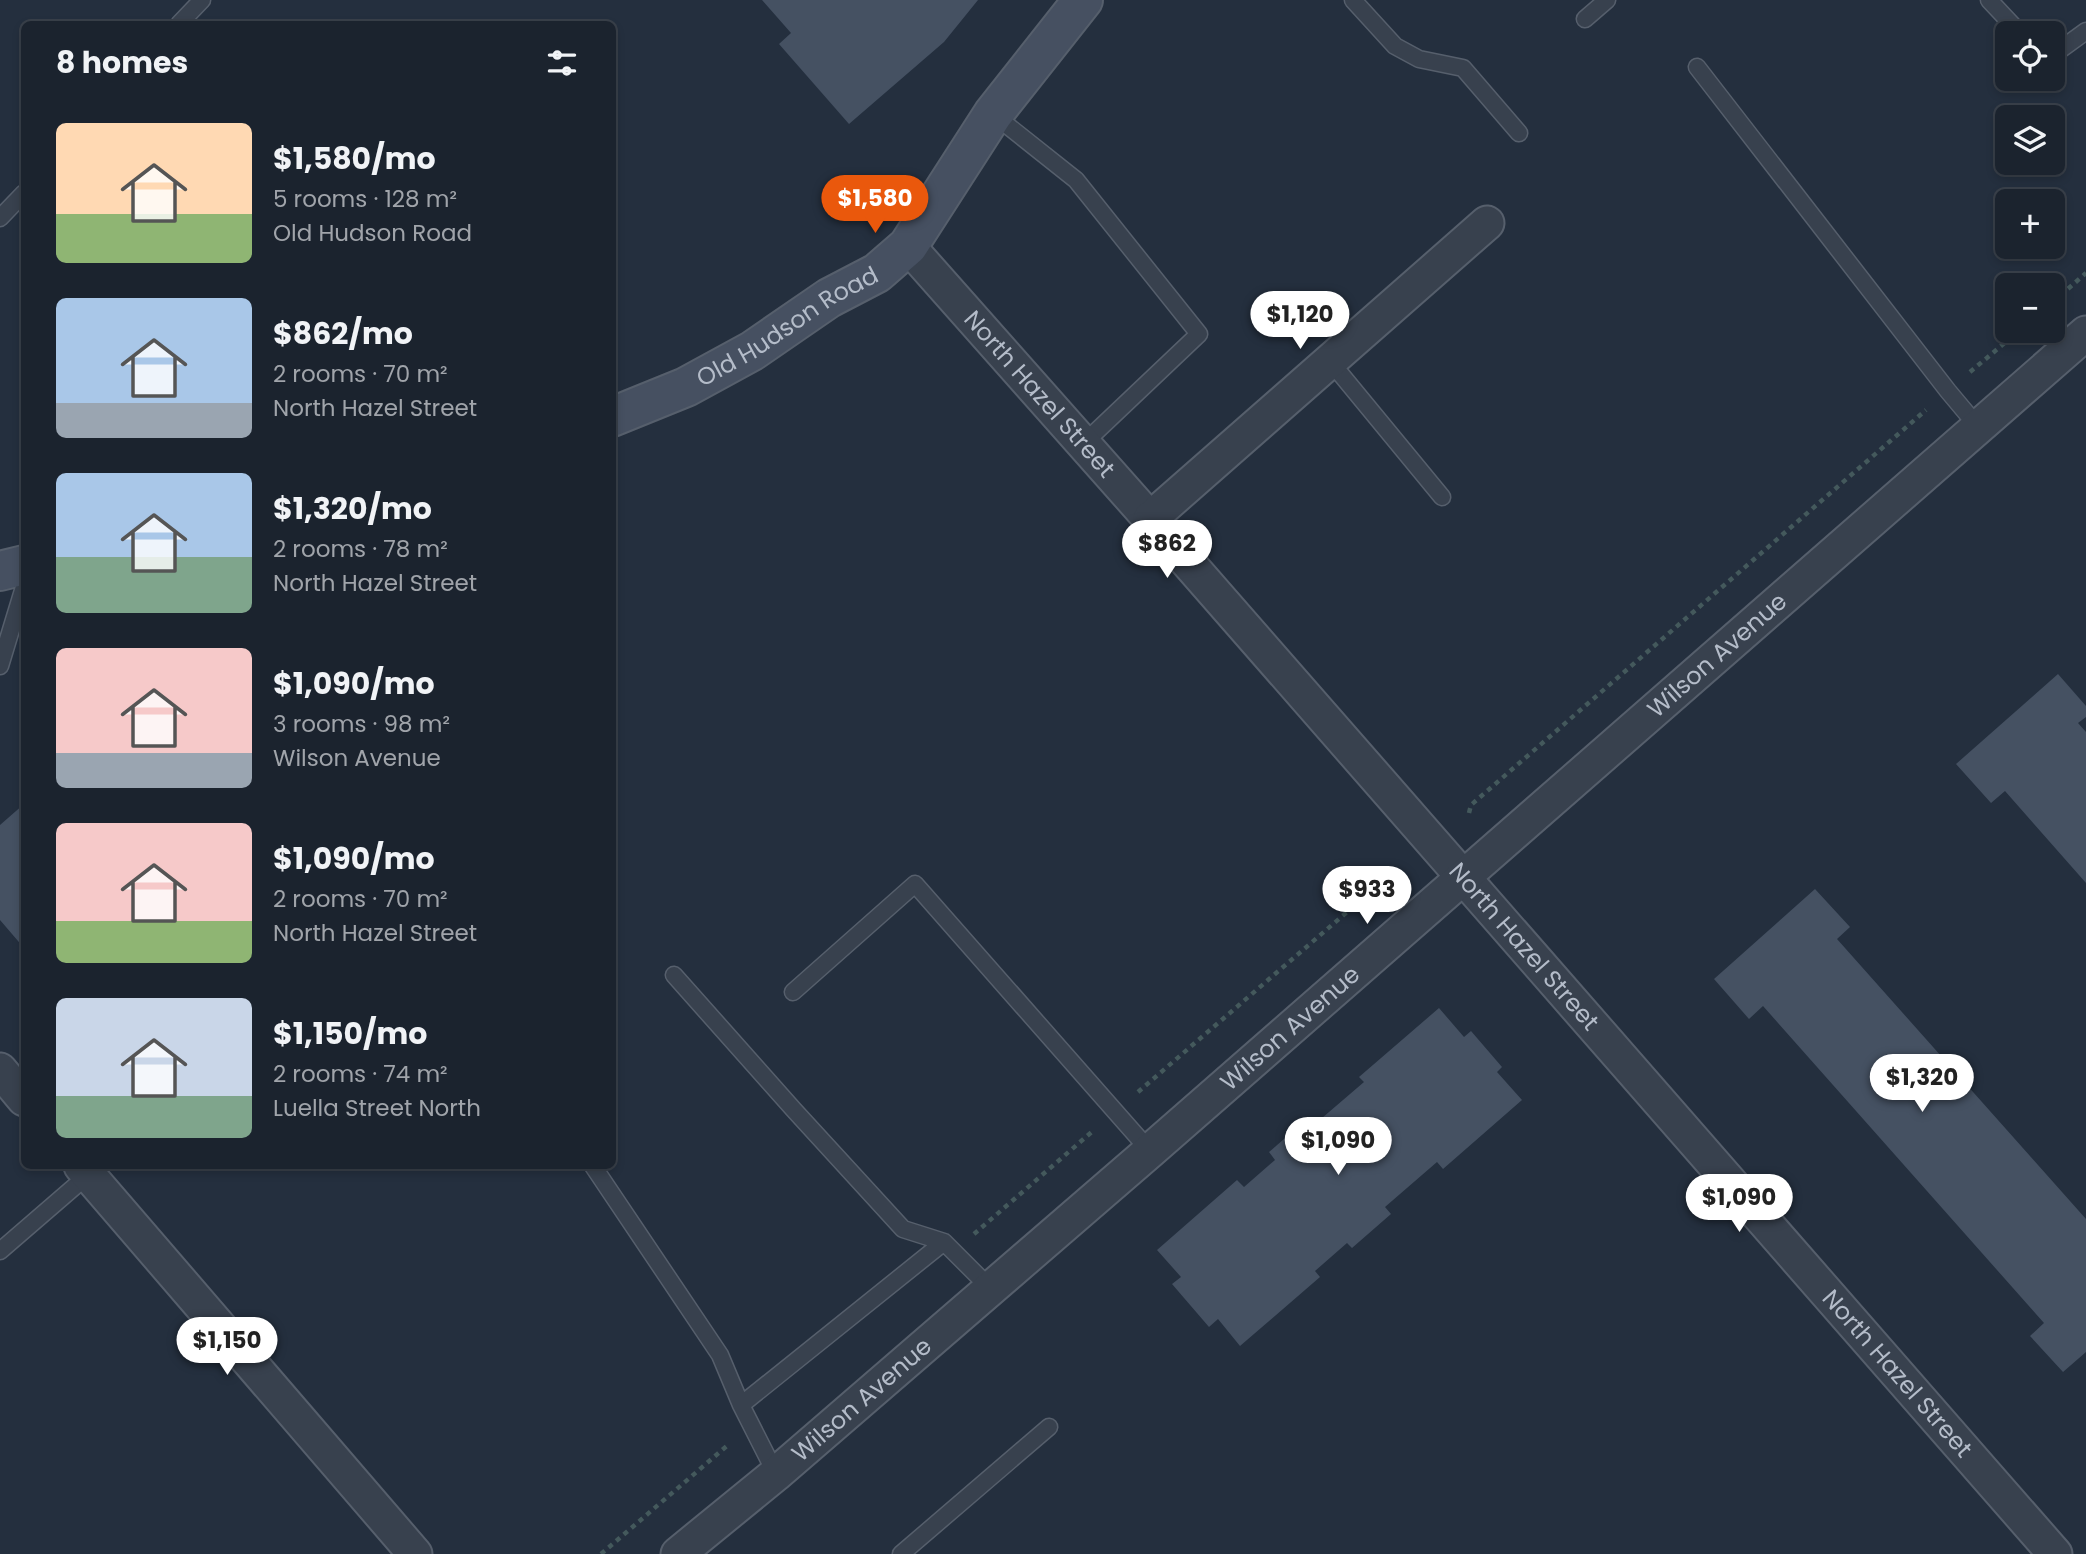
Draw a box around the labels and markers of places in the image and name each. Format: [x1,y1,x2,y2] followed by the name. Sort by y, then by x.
[818,176,932,235] pin: $1,580
[1243,292,1357,351] pin: $1,120
[1126,520,1208,580] pin: $862
[1326,866,1408,926] pin: $933
[1865,1054,1979,1114] pin: $1,320
[1281,1118,1395,1177] pin: $1,090
[1682,1174,1796,1234] pin: $1,090
[170,1318,284,1377] pin: $1,150

